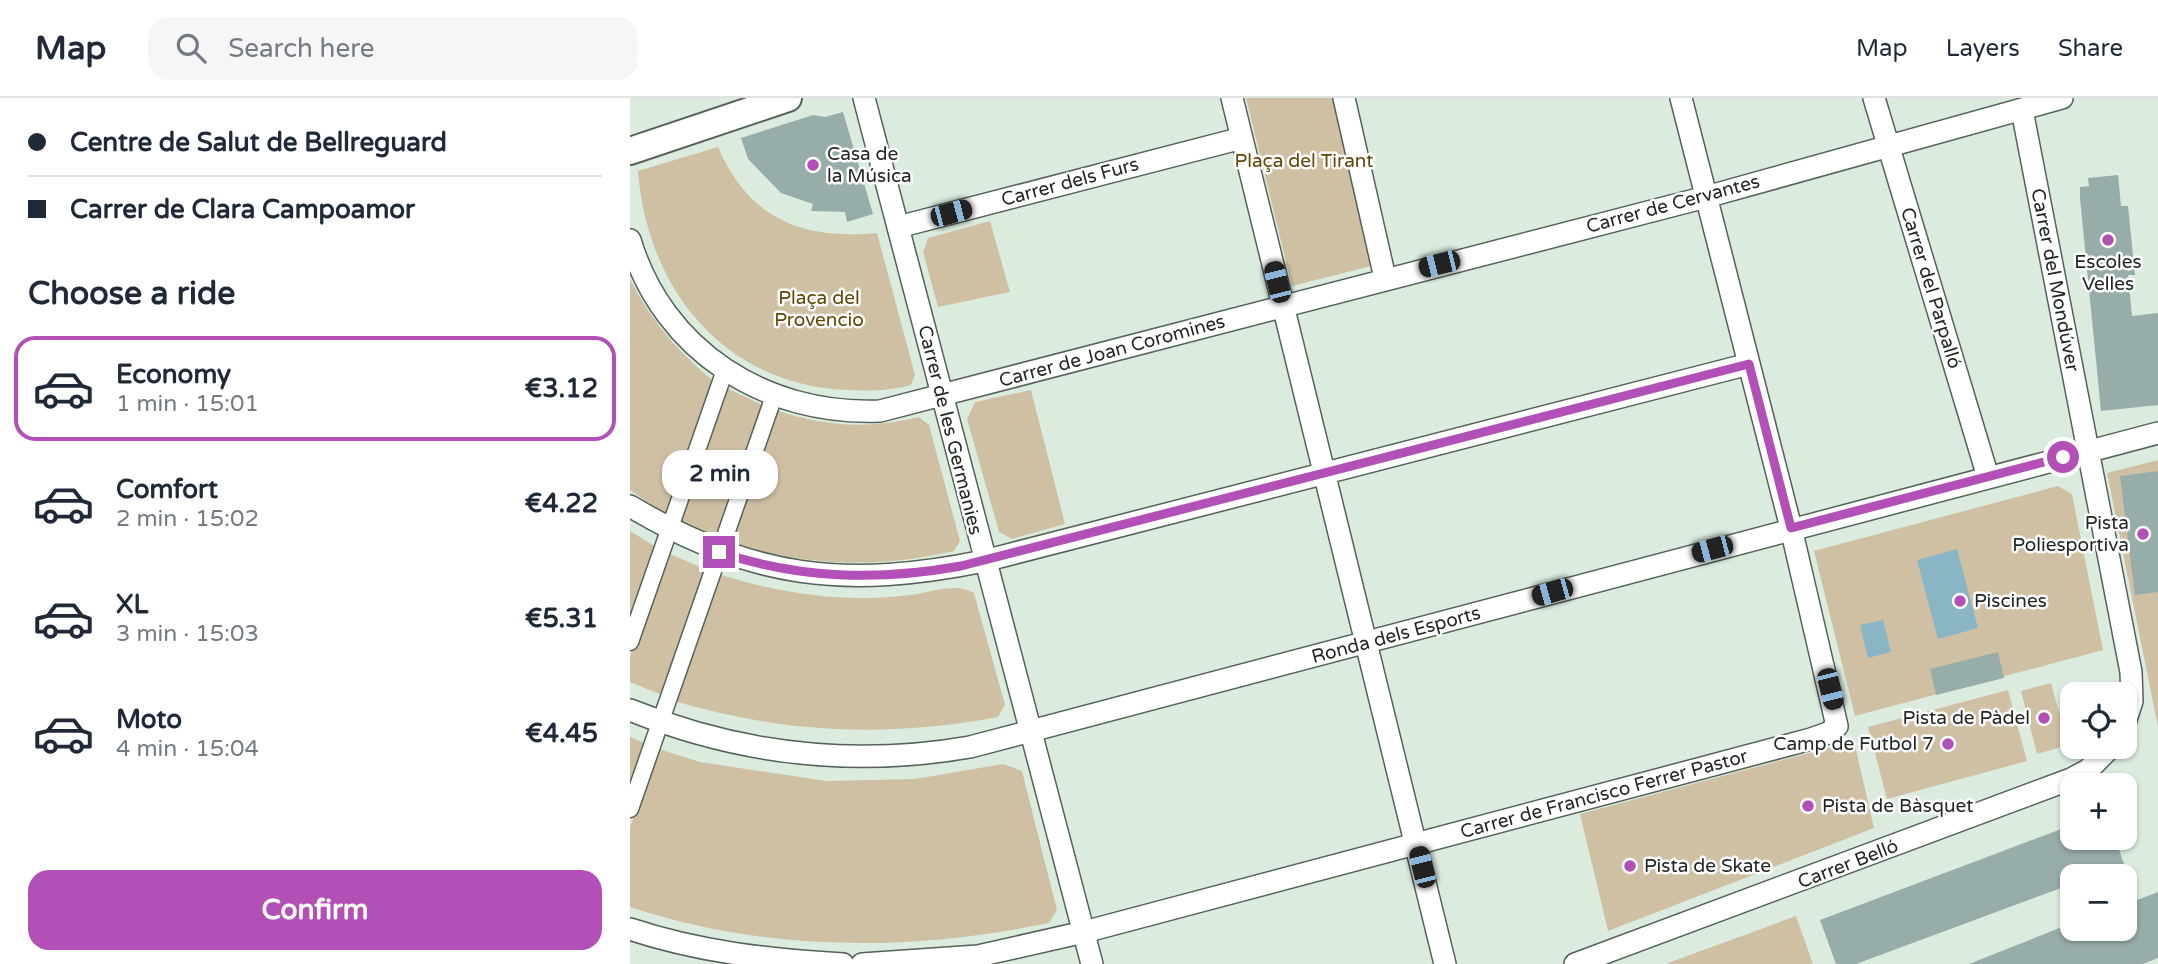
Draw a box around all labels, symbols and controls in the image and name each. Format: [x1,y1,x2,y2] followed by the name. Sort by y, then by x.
[148,17,638,80] search box
[35,29,106,68] text: Map
[172,29,210,67] icon: search
[228,33,374,64] text: Search here
[1856,34,1908,63] text: Map
[1946,34,2020,63] text: Layers
[2058,34,2123,63] text: Share
[70,127,447,158] text: Centre de Salut de Bellreguard
[827,143,912,187] place label: Casa de la Música
[1235,150,1373,172] park label: Plaça del Tirant
[999,153,1141,211] street label: Carrer dels Furs
[805,157,821,173] marker: Casa de la Música
[1584,170,1762,238] street label: Carrer de Cervantes
[2026,186,2084,374] street label: Carrer del Mondúver
[70,194,415,225] text: Carrer de Clara Campoamor
[928,197,975,229] car
[1896,205,1966,371] street label: Carrer del Parpalló
[2100,232,2116,248] marker: Escoles Velles
[1417,249,1462,279] car
[2074,251,2142,295] place label: Escoles Velles
[1262,259,1293,305] car
[28,275,235,313] text: Choose a ride
[774,287,864,331] park label: Plaça del Provencio
[997,310,1227,392] street label: Carrer de Joan Coromines
[913,323,987,537] street label: Carrer de les Germanies
[32,357,95,420] icon: car
[116,359,231,390] text: Economy
[525,373,598,404] text: €3.12
[116,390,259,418] text: 1 min · 15:01
[2047,441,2079,473] route start
[661,450,777,500] callout: 2 min
[689,460,751,488] text: 2 min
[32,472,95,535] icon: car
[116,474,218,505] text: Comfort
[525,488,598,519] text: €4.22
[116,505,259,533] text: 2 min · 15:02
[2012,512,2129,556] place label: Pista Poliesportiva
[2135,526,2151,542] marker: Pista Poliesportiva
[1689,533,1736,565] car
[703,536,735,568] route end
[1529,576,1576,608] car
[32,587,95,650] icon: car
[116,589,148,620] text: XL
[1974,590,2047,612] place label: Piscines
[1952,593,1968,609] marker: Piscines
[1309,602,1483,668] street label: Ronda dels Esports
[525,603,598,634] text: €5.31
[116,620,259,648] text: 3 min · 15:03
[1815,666,1846,712] car
[2060,682,2137,941] map controls
[2060,682,2137,759] button: locate
[32,702,95,765] icon: car
[116,704,182,735] text: Moto
[1903,707,2030,729] place label: Pista de Pàdel
[2036,710,2052,726] marker: Pista de Pàdel
[525,718,598,749] text: €4.45
[1773,733,1934,755] place label: Camp de Futbol 7
[116,735,259,763] text: 4 min · 15:04
[1940,736,1956,752] marker: Camp de Futbol 7
[1458,745,1751,843] street label: Carrer de Francisco Ferrer Pastor
[2060,773,2137,850] button: +
[1822,795,1974,817] place label: Pista de Bàsquet
[1800,798,1816,814] marker: Pista de Bàsquet
[1795,835,1901,893] street label: Carrer Belló
[1407,844,1438,890] car
[1644,855,1771,877] place label: Pista de Skate
[1622,858,1638,874] marker: Pista de Skate
[2060,864,2137,941] button: −
[28,870,602,950] button: Confirm

